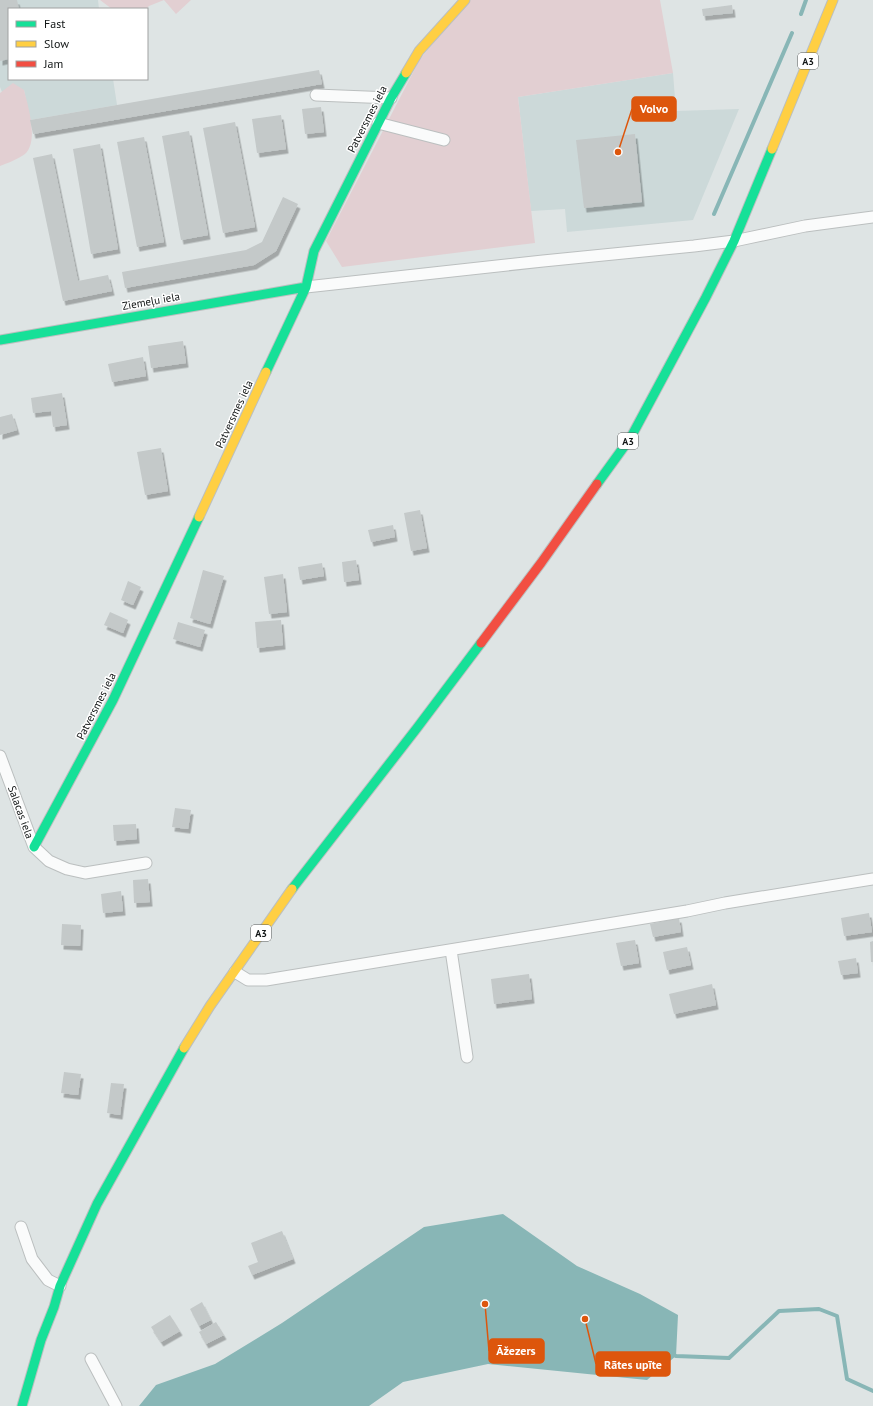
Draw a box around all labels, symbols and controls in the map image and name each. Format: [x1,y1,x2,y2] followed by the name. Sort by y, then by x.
[8,8,148,80] legend
[44,16,65,31] text: Fast
[44,36,69,51] text: Slow
[798,53,818,69] road number: A3
[43,56,63,71] text: Jam
[344,83,390,155] street label: Patversmes iela
[632,97,676,121] callout: Volvo
[639,101,669,116] text: Volvo
[121,289,181,313] street label: Ziemeļu iela
[212,378,256,450] street label: Patversmes iela
[618,433,638,449] road number: A3
[73,670,119,742] street label: Patversmes iela
[5,784,37,840] street label: Salacas iela
[251,925,271,941] road number: A3
[489,1339,544,1363] callout: Āžezers
[496,1343,536,1358] text: Āžezers
[596,1352,670,1376] callout: Rātes upīte
[604,1357,662,1372] text: Rātes upīte

